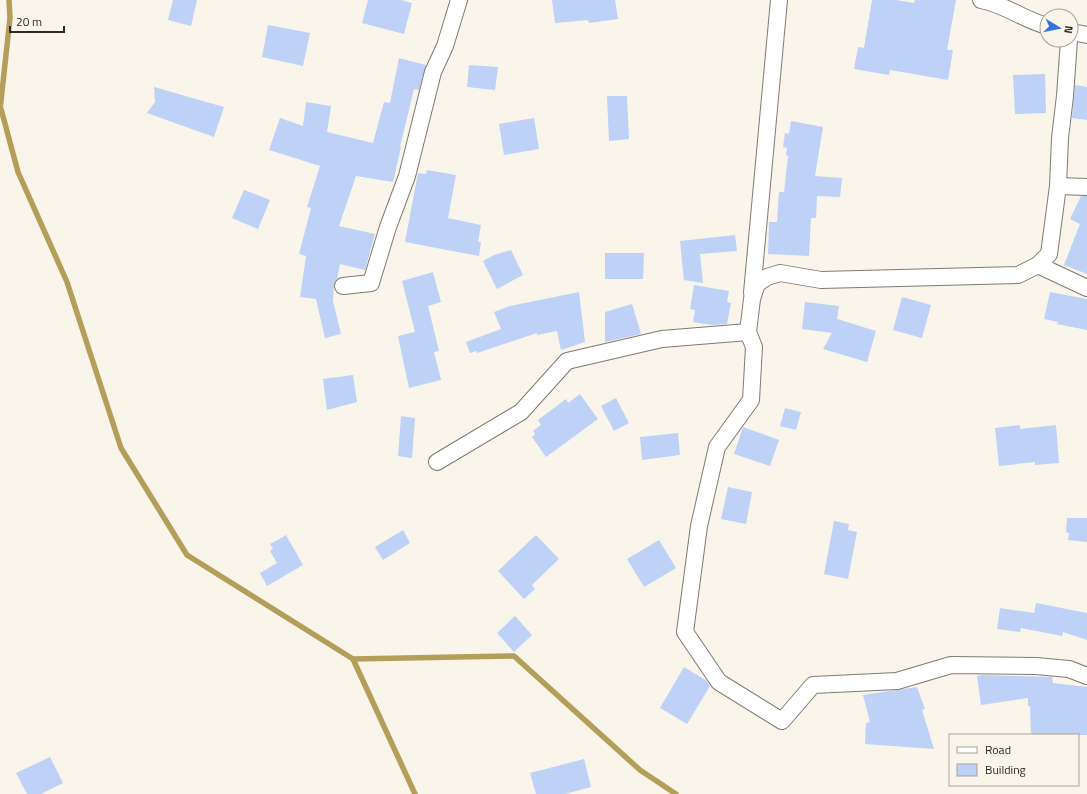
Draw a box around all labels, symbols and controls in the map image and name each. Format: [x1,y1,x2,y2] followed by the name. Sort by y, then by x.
[10,8,64,34] scale bar
[1039,8,1079,48] north arrow
[16,12,42,31] text: 20 m
[1060,25,1077,35] text: N
[949,734,1079,786] legend
[985,740,1011,759] text: Road
[985,760,1026,779] text: Building

